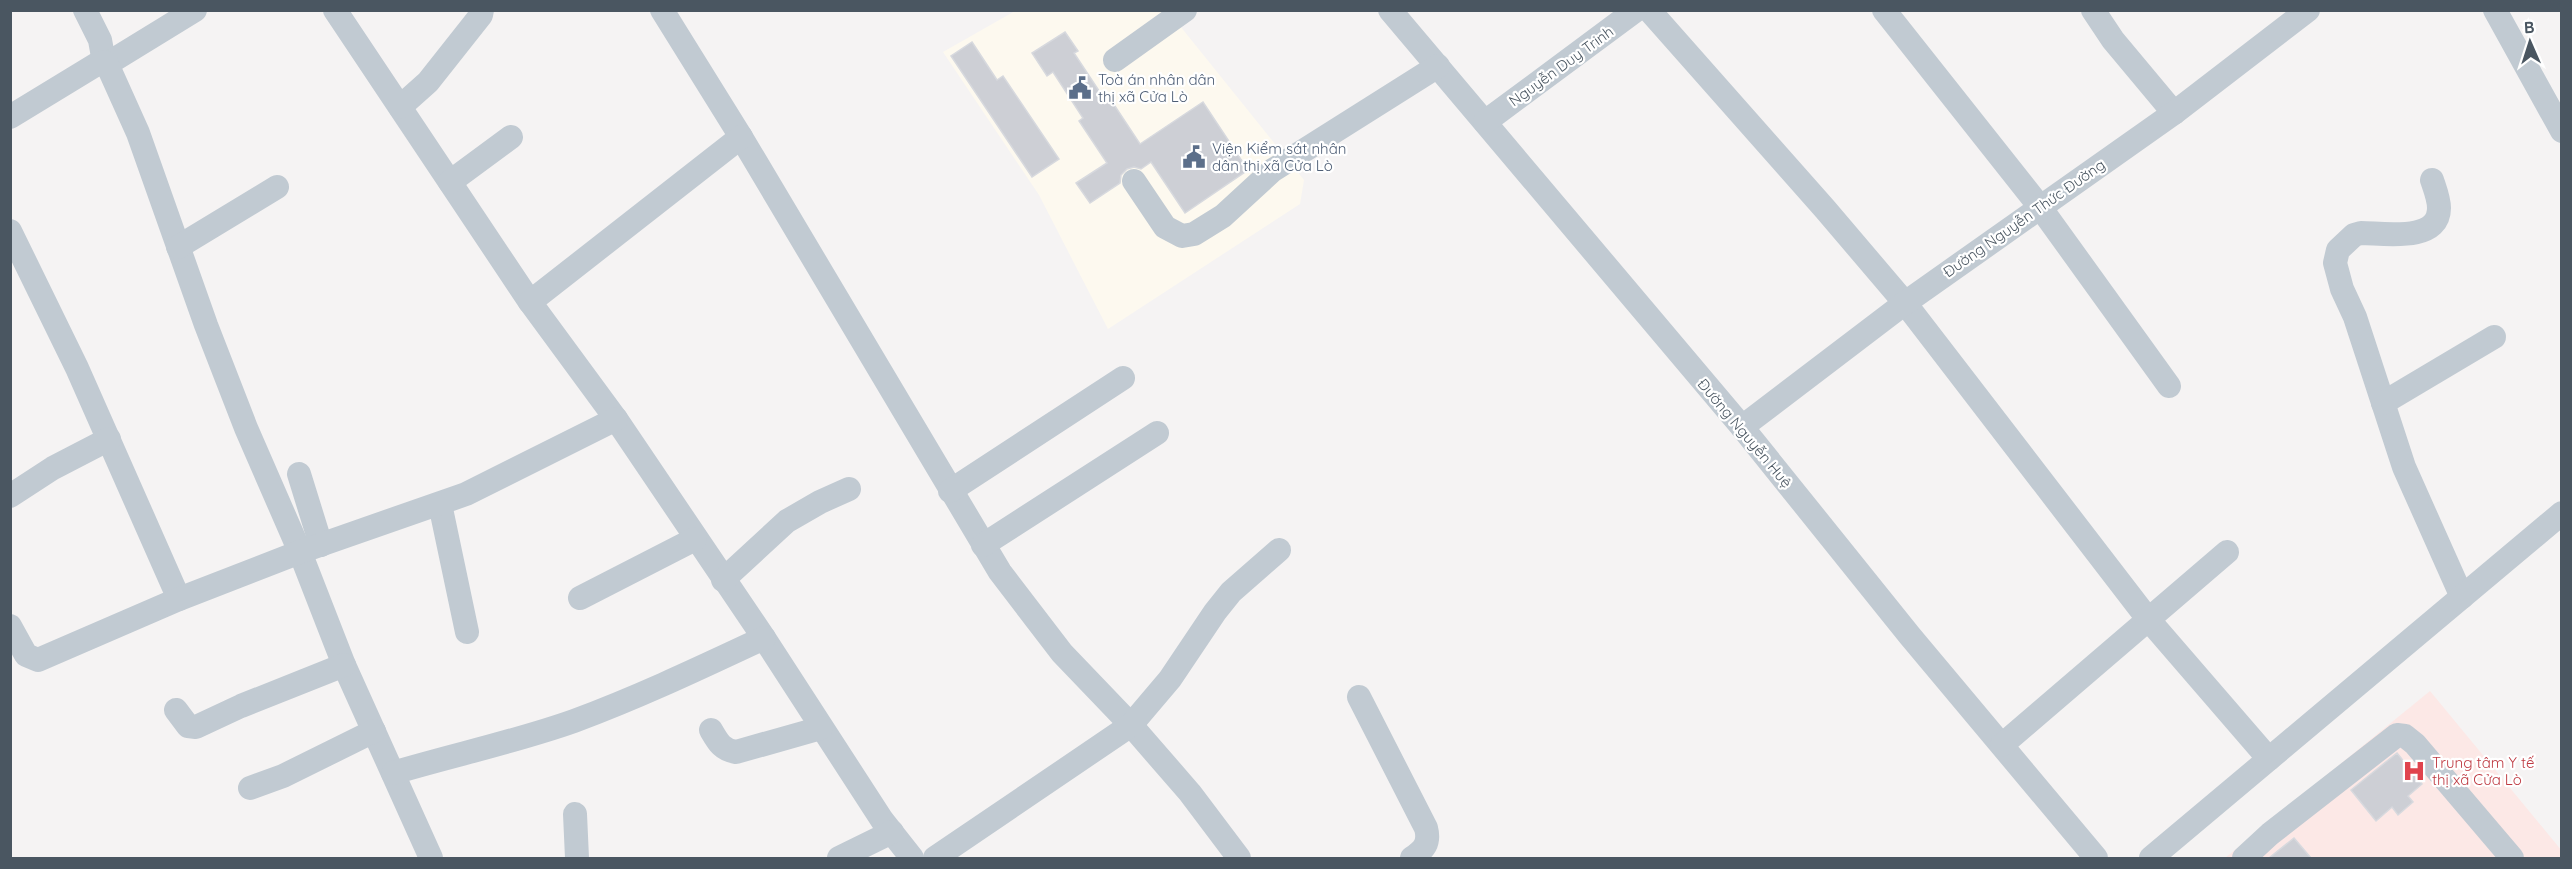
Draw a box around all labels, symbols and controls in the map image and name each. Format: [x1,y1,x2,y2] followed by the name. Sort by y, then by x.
[2500,12,2560,72] north arrow
[2523,17,2535,37] text: B
[1505,22,1617,110] street label: Nguyễn Duy Trinh
[1098,70,1215,106] place label: Toà án nhân dân thị xã Cửa Lò
[1067,75,1093,101] public building icon: Toà án nhân dân thị xã Cửa Lò
[1212,139,1346,175] place label: Viện Kiểm sát nhân dân thị xã Cửa Lò
[1181,144,1207,170] public building icon: Viện Kiểm sát nhân dân thị xã Cửa Lò
[1939,155,2109,281] street label: Đường Nguyễn Thức Đường
[1694,375,1796,491] street label: Đường Nguyễn Huệ
[2432,753,2535,789] place label: Trung tâm Y tế thị xã Cửa Lò
[2401,758,2427,784] hospital icon: Trung tâm Y tế thị xã Cửa Lò

